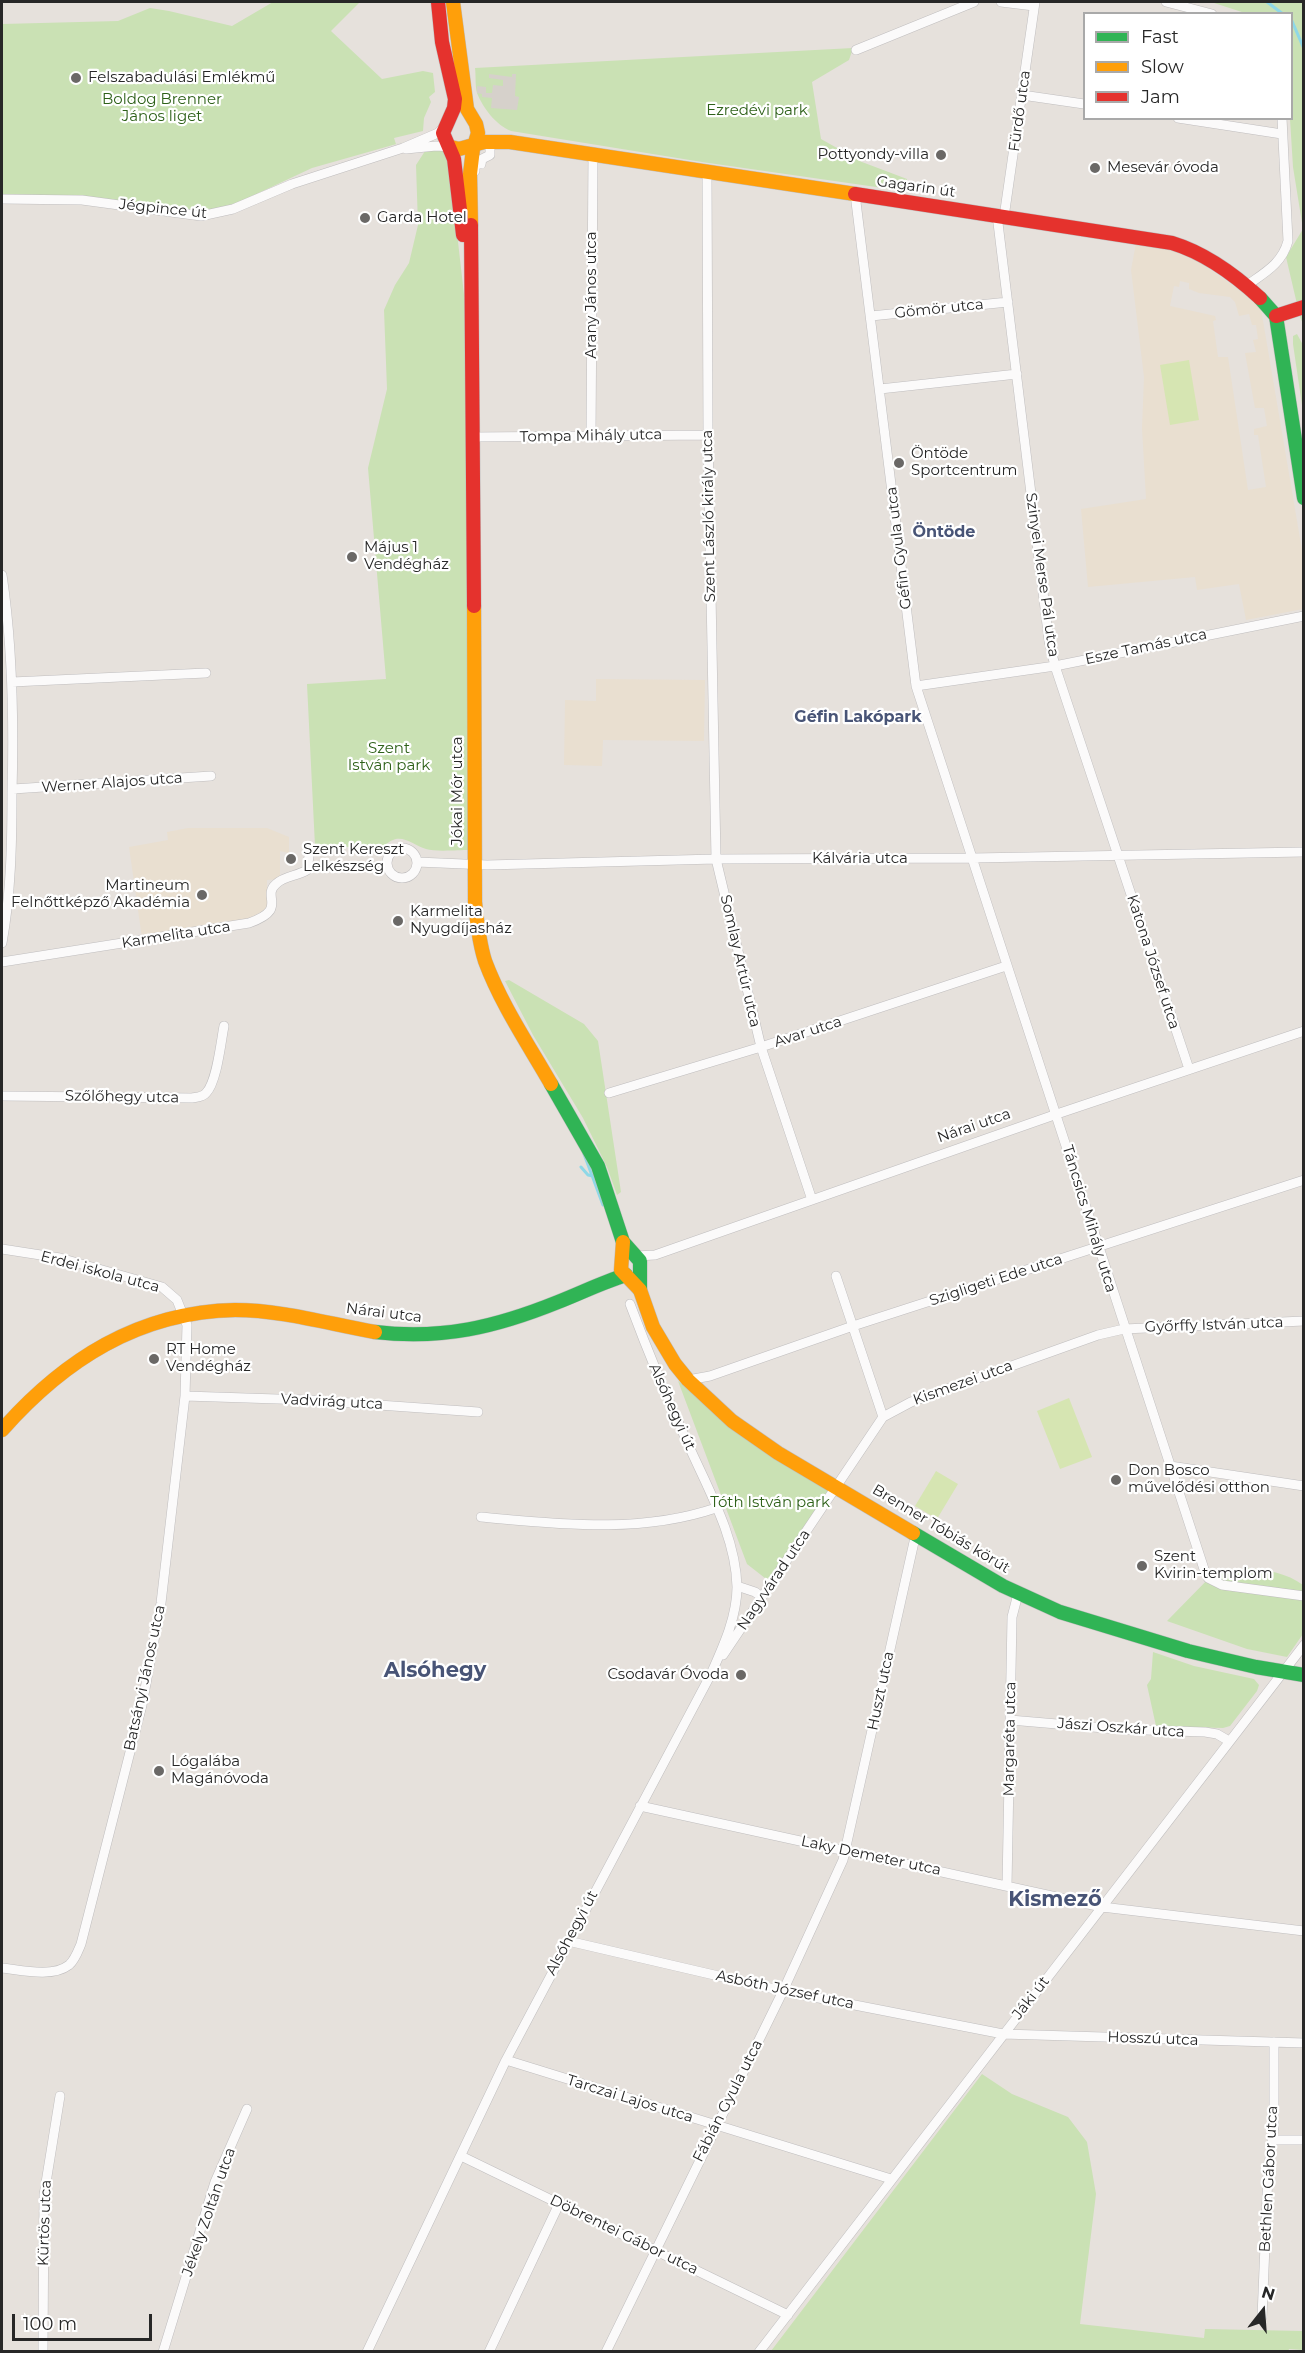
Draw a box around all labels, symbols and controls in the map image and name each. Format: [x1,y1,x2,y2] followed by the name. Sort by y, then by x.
[1083,12,1293,120] legend
[1141,26,1179,48] text: Fast
[1141,56,1184,78] text: Slow
[88,69,275,87] place label: Felszabadulási Emlékmű
[1005,69,1035,153] street label: Fürdő utca
[69,71,83,85] marker: Felszabadulási Emlékmű
[1141,86,1180,108] text: Jam
[102,91,222,126] park label: Boldog Brenner János liget
[706,102,808,120] park label: Ezredévi park
[817,146,929,164] place label: Pottyondy-villa
[934,148,948,162] marker: Pottyondy-villa
[1107,159,1219,177] place label: Mesevár óvoda
[1088,161,1102,175] marker: Mesevár óvoda
[875,173,957,201] street label: Gagarin út
[118,195,208,223] street label: Jégpince út
[377,209,467,227] place label: Garda Hotel
[358,211,372,225] marker: Garda Hotel
[583,231,601,359] street label: Arany János utca
[894,295,984,323] street label: Gömör utca
[520,426,662,446] street label: Tompa Mihály utca
[698,430,720,602] street label: Szent László király utca
[911,445,1017,480] place label: Öntöde Sportcentrum
[892,456,906,470] marker: Öntöde Sportcentrum
[883,486,915,610] street label: Géfin Gyula utca
[1022,492,1062,658] street label: Szinyei Merse Pál utca
[913,522,975,542] district label: Öntöde
[364,539,449,574] place label: Május 1 Vendégház
[345,550,359,564] marker: Május 1 Vendégház
[1083,625,1209,669] street label: Esze Tamás utca
[794,707,922,727] district label: Géfin Lakópark
[449,736,467,846] street label: Jókai Mór utca
[348,740,430,775] park label: Szent István park
[41,769,183,797] street label: Werner Alajos utca
[303,841,404,876] place label: Szent Kereszt Lelkészség
[812,850,908,868] street label: Kálvária utca
[284,852,298,866] marker: Szent Kereszt Lelkészség
[11,877,190,912] place label: Martineum Felnőttképző Akadémia
[195,888,209,902] marker: Martineum Felnőttképző Akadémia
[1123,892,1183,1032] street label: Katona József utca
[716,893,764,1029] street label: Somlay Artúr utca
[410,903,512,938] place label: Karmelita Nyugdíjasház
[391,914,405,928] marker: Karmelita Nyugdíjasház
[120,918,232,952] street label: Karmelita utca
[772,1013,844,1051] street label: Avar utca
[65,1087,179,1107] street label: Szőlőhegy utca
[935,1105,1013,1147] street label: Nárai utca
[1058,1143,1120,1295] street label: Táncsics Mihály utca
[39,1247,161,1297] street label: Erdei iskola utca
[927,1250,1065,1310] street label: Szigligeti Ede utca
[345,1299,423,1327] street label: Nárai utca
[1144,1314,1284,1336] street label: Győrffy István utca
[166,1341,251,1376] place label: RT Home Vendégház
[147,1352,161,1366] marker: RT Home Vendégház
[911,1357,1015,1409] street label: Kismezei utca
[645,1361,699,1453] street label: Alsóhegyi út
[280,1390,384,1414] street label: Vadvirág utca
[1128,1462,1270,1497] place label: Don Bosco művelődési otthon
[1109,1473,1123,1487] marker: Don Bosco művelődési otthon
[869,1481,1013,1577] street label: Brenner Tóbiás körút
[710,1494,830,1512] park label: Tóth István park
[734,1526,814,1634] street label: Nagyvárad utca
[1154,1548,1273,1583] place label: Szent Kvirin-templom
[1135,1559,1149,1573] marker: Szent Kvirin-templom
[121,1603,169,1753] street label: Batsányi János utca
[864,1650,898,1732] street label: Huszt utca
[384,1658,486,1684] district label: Alsóhegy
[608,1666,729,1684] place label: Csodavár Óvoda
[734,1668,748,1682] marker: Csodavár Óvoda
[1000,1681,1020,1797] street label: Margaréta utca
[1057,1715,1185,1741] street label: Jászi Oszkár utca
[171,1753,269,1788] place label: Lógalába Magánóvoda
[152,1764,166,1778] marker: Lógalába Magánóvoda
[799,1832,943,1880] street label: Laky Demeter utca
[1008,1887,1102,1913] district label: Kismező
[542,1888,602,1978] street label: Alsóhegyi út
[714,1967,856,2013] street label: Asbóth József utca
[1009,1973,1053,2023] street label: Jáki út
[1107,2028,1199,2050] street label: Hosszú utca
[689,2037,767,2165] street label: Fábián Gyula utca
[565,2071,695,2127] street label: Tarczai Lajos utca
[1256,2105,1282,2253] street label: Bethlen Gábor utca
[179,2145,239,2279] street label: Jékely Zoltán utca
[34,2180,56,2266] street label: Kürtös utca
[547,2191,701,2279] street label: Döbrentei Gábor utca
[1233,2281,1293,2341] north arrow
[1259,2282,1277,2304] text: N
[15,2302,154,2340] scale bar
[23,2313,77,2335] text: 100 m

